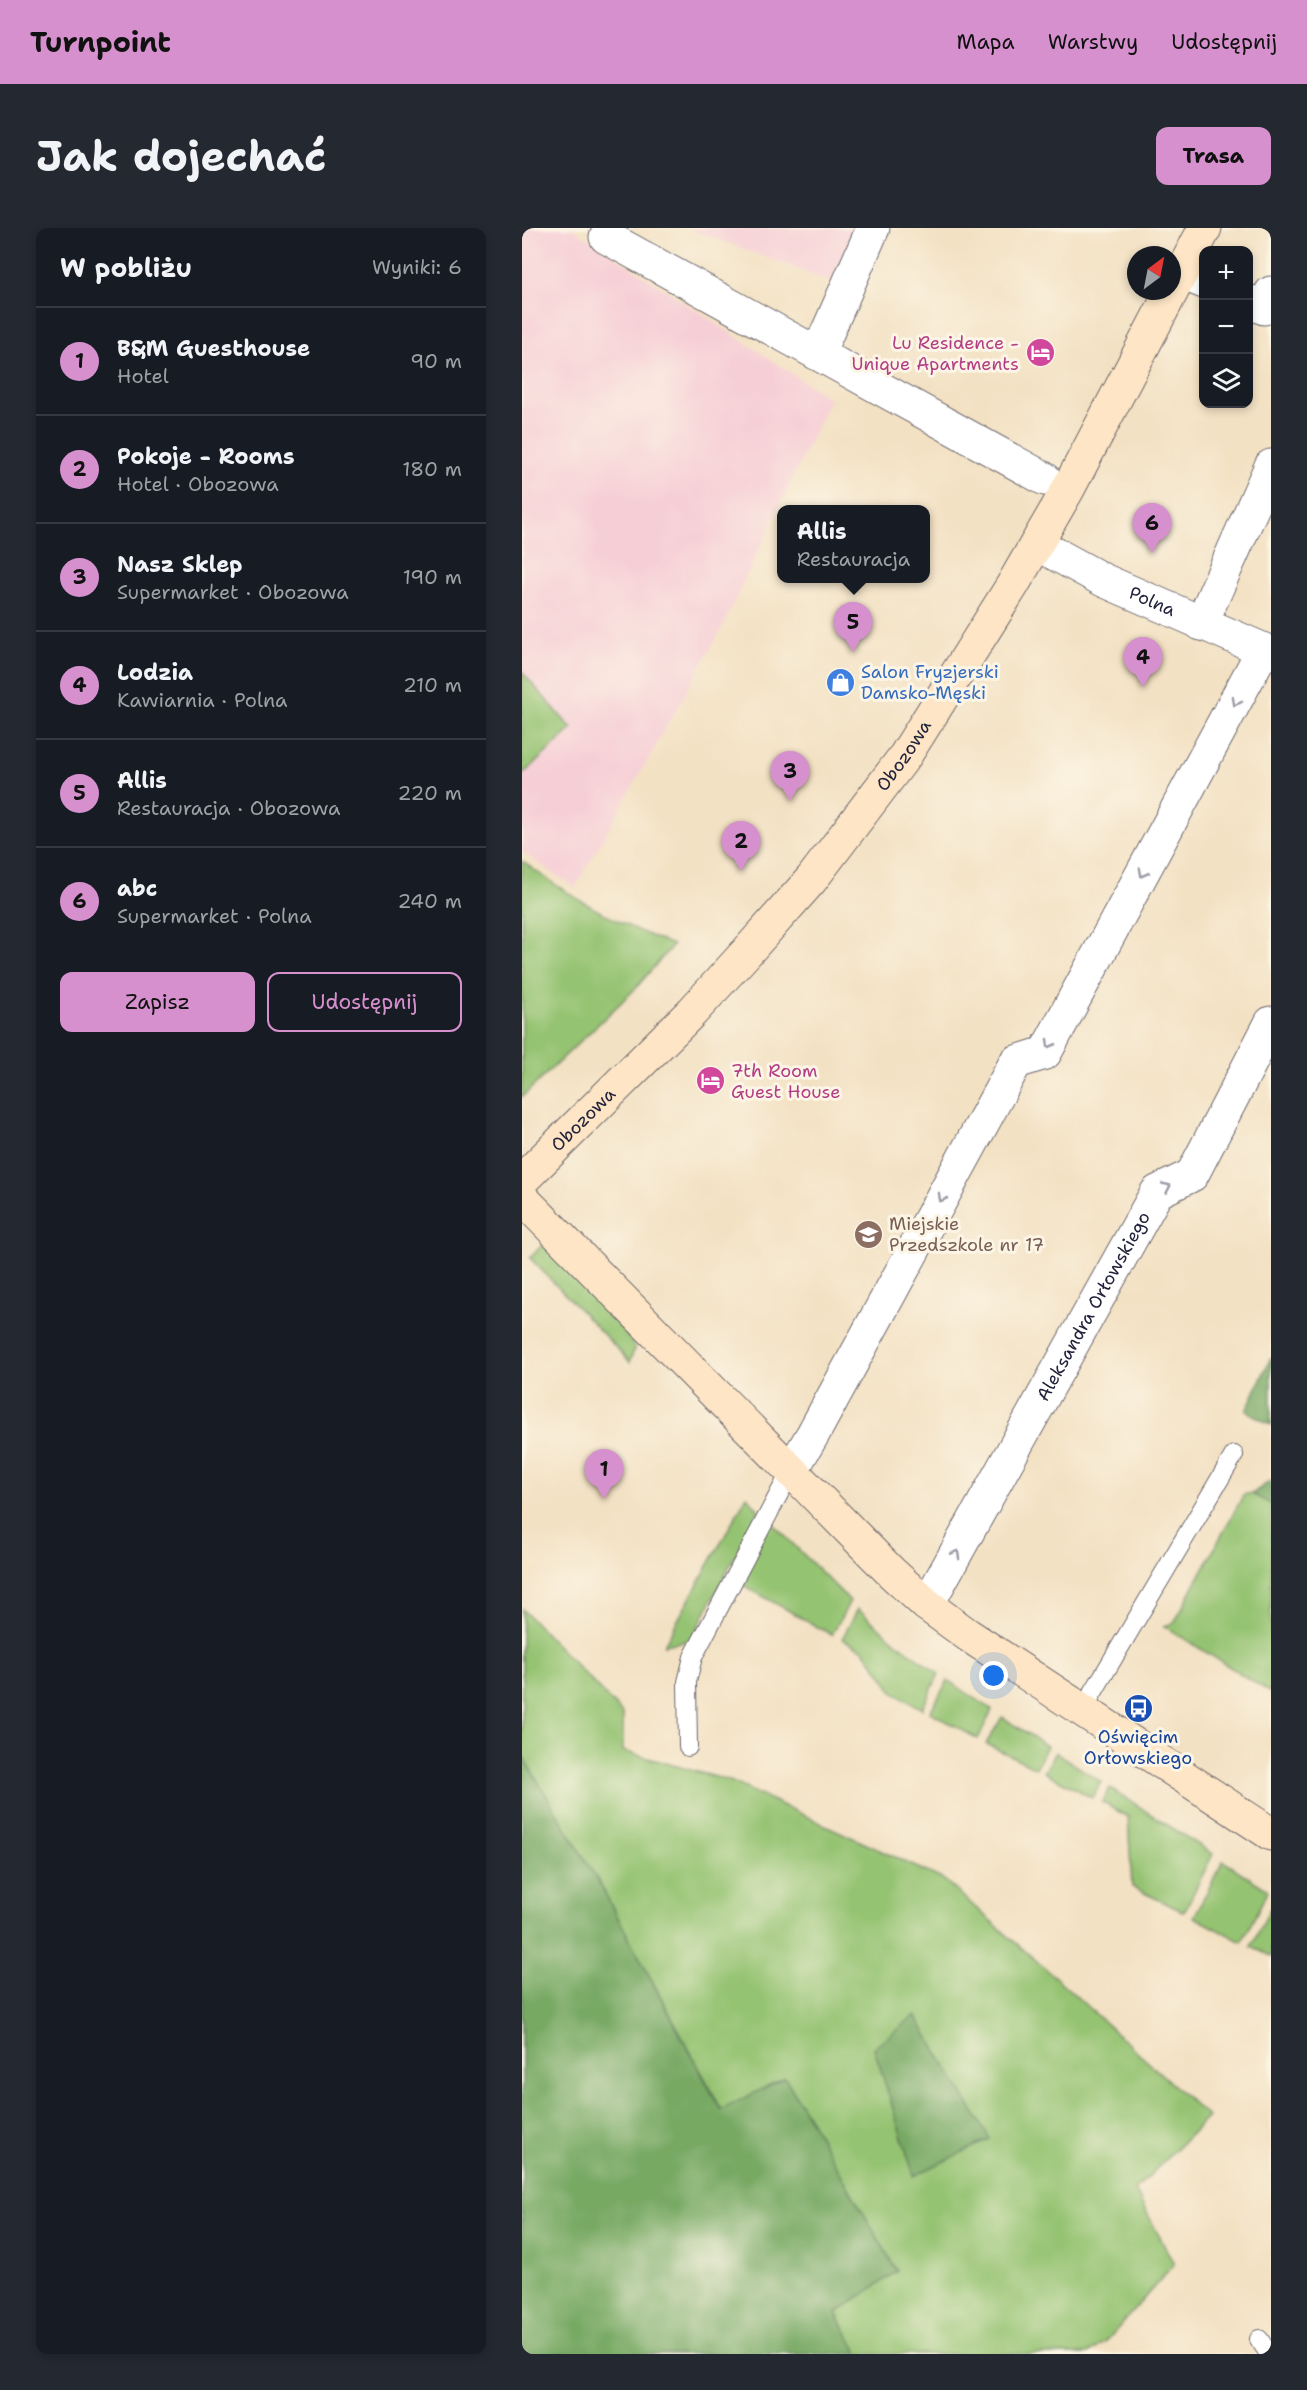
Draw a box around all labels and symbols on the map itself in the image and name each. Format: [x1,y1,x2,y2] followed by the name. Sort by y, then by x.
[1127,246,1181,300] north arrow
[852,331,1019,376] place label: Lu Residence - Unique Apartments
[1024,337,1056,369] hotel icon: Lu Residence - Unique Apartments
[1132,504,1172,553] pin: 6
[1125,581,1179,622] street label: Polna
[834,602,872,652] pin: 5
[1124,638,1162,687] pin: 4
[861,660,999,705] place label: Salon Fryzjerski Damsko-Męski
[824,666,856,698] shop icon: Salon Fryzjerski Damsko-Męski
[1232,695,1243,706] one-way arrow
[871,715,937,796] street label: Obozowa
[770,752,810,801] pin: 3
[722,822,760,871] pin: 2
[1139,867,1150,877] one-way arrow
[1045,1038,1057,1048] one-way arrow
[731,1059,840,1104] place label: 7th Room Guest House
[694,1065,726,1097] hotel icon: 7th Room Guest House
[546,1082,621,1157] street label: Obozowa
[1161,1182,1172,1194] one-way arrow
[938,1192,949,1202] one-way arrow
[1031,1207,1156,1405] street label: Aleksandra Orłowskiego
[889,1212,1044,1257] place label: Miejskie Przedszkole nr 17
[852,1218,884,1250] school or university icon: Miejskie Przedszkole nr 17
[584,1450,623,1499] pin: 1
[949,1550,960,1561] one-way arrow
[979,1661,1008,1690] your location
[1122,1692,1154,1724] bus stop icon: Oświęcim Orłowskiego
[1084,1725,1192,1770] place label: Oświęcim Orłowskiego

